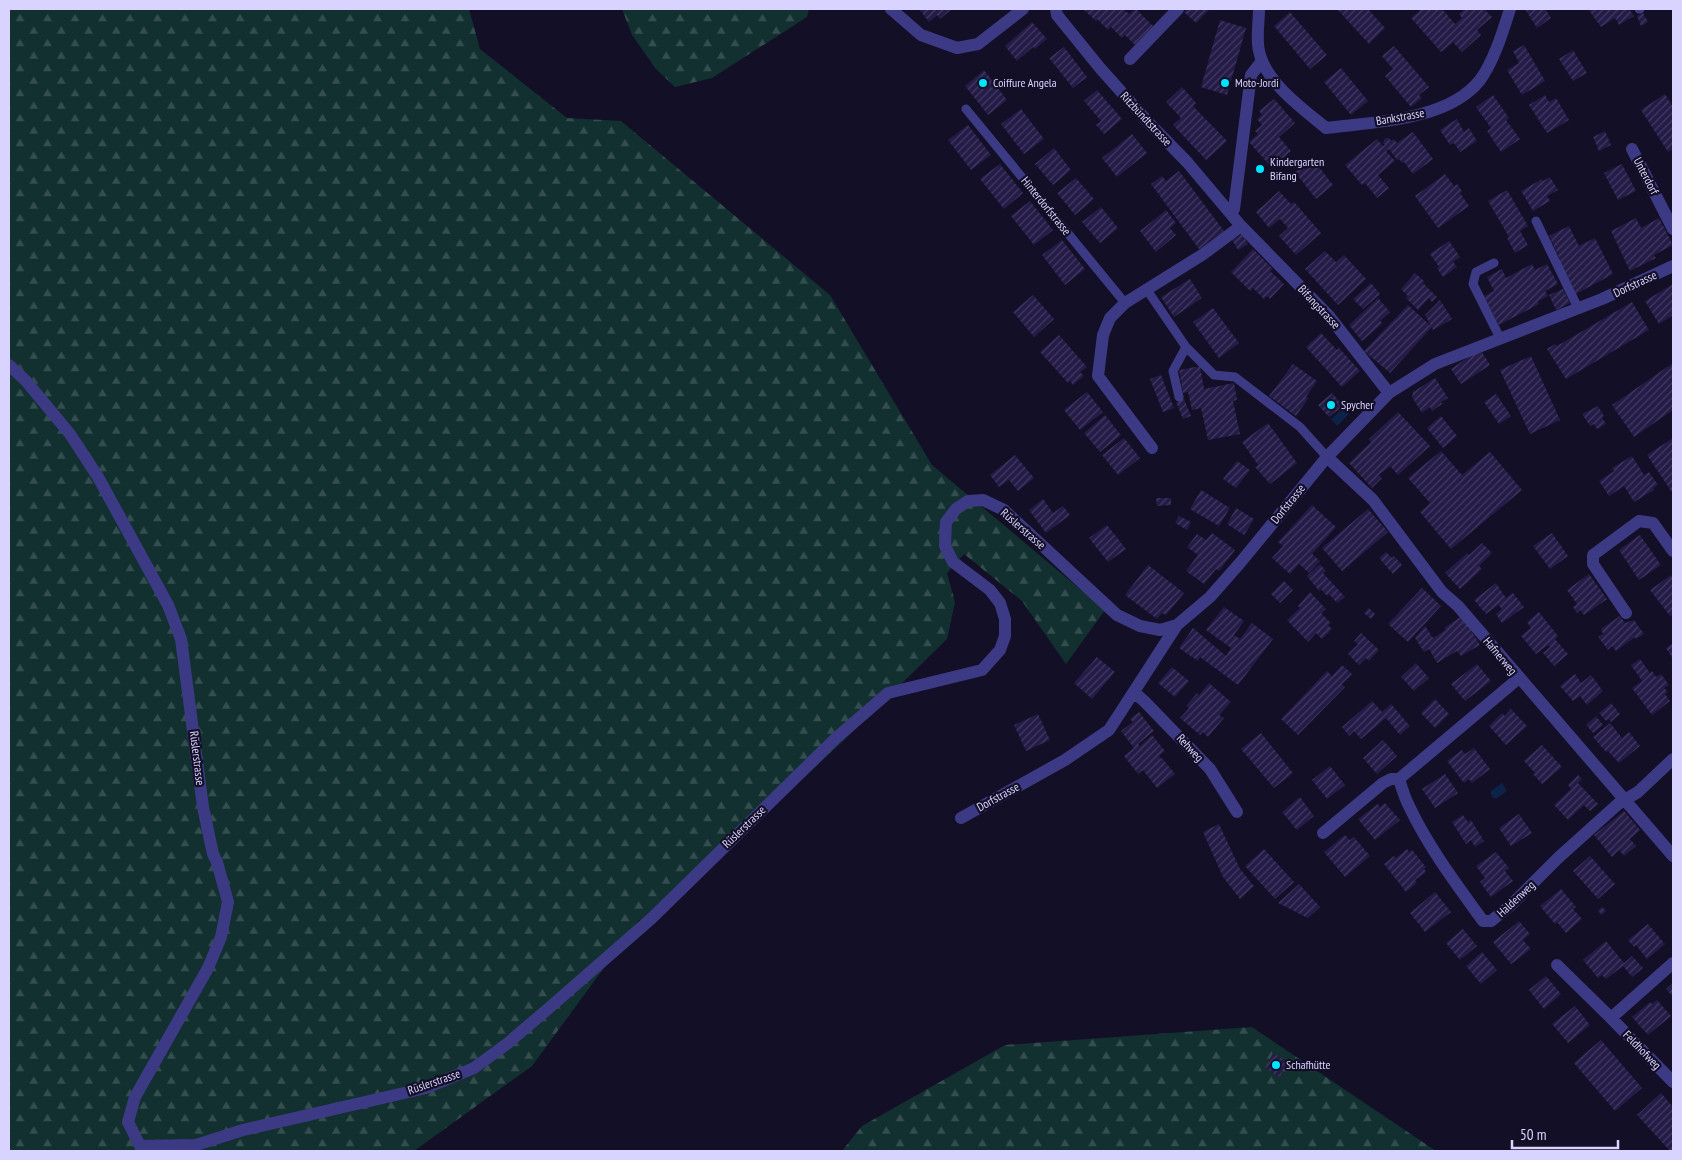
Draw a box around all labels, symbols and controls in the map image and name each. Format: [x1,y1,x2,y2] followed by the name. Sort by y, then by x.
[993,75,1057,90] place label: Coiffure Angela
[1235,75,1279,90] place label: Moto-Jordi
[977,77,989,89] marker: Coiffure Angela
[1219,77,1231,89] marker: Moto-Jordi
[1117,88,1175,149] street label: Ritzbündtstrasse
[1375,105,1425,128] street label: Bankstrasse
[1270,154,1324,183] place label: Kindergarten Bifang
[1630,155,1663,198] street label: Unterdorf
[1254,163,1266,175] marker: Kindergarten Bifang
[1018,173,1075,238] street label: Hinterdorfstrasse
[1611,267,1659,300] street label: Dorfstrasse
[1295,281,1344,332] street label: Bifangstrasse
[1341,397,1374,412] place label: Spycher
[1325,399,1337,411] marker: Spycher
[1267,481,1308,526] street label: Dorfstrasse
[998,505,1049,552] street label: Rüslerstrasse
[1480,634,1521,678] street label: Hafnerweg
[187,730,208,786] street label: Rüslerstrasse
[1174,731,1207,765] street label: Rehweg
[974,779,1022,814] street label: Dorfstrasse
[719,802,769,851] street label: Rüslerstrasse
[1494,877,1538,920] street label: Haldenweg
[1620,1027,1665,1072] street label: Feldhofweg
[1286,1057,1331,1072] place label: Schafhütte
[1270,1059,1282,1071] marker: Schafhütte
[406,1066,462,1098] street label: Rüslerstrasse
[1512,1118,1618,1150] scale bar
[1520,1125,1546,1144] text: 50 m

